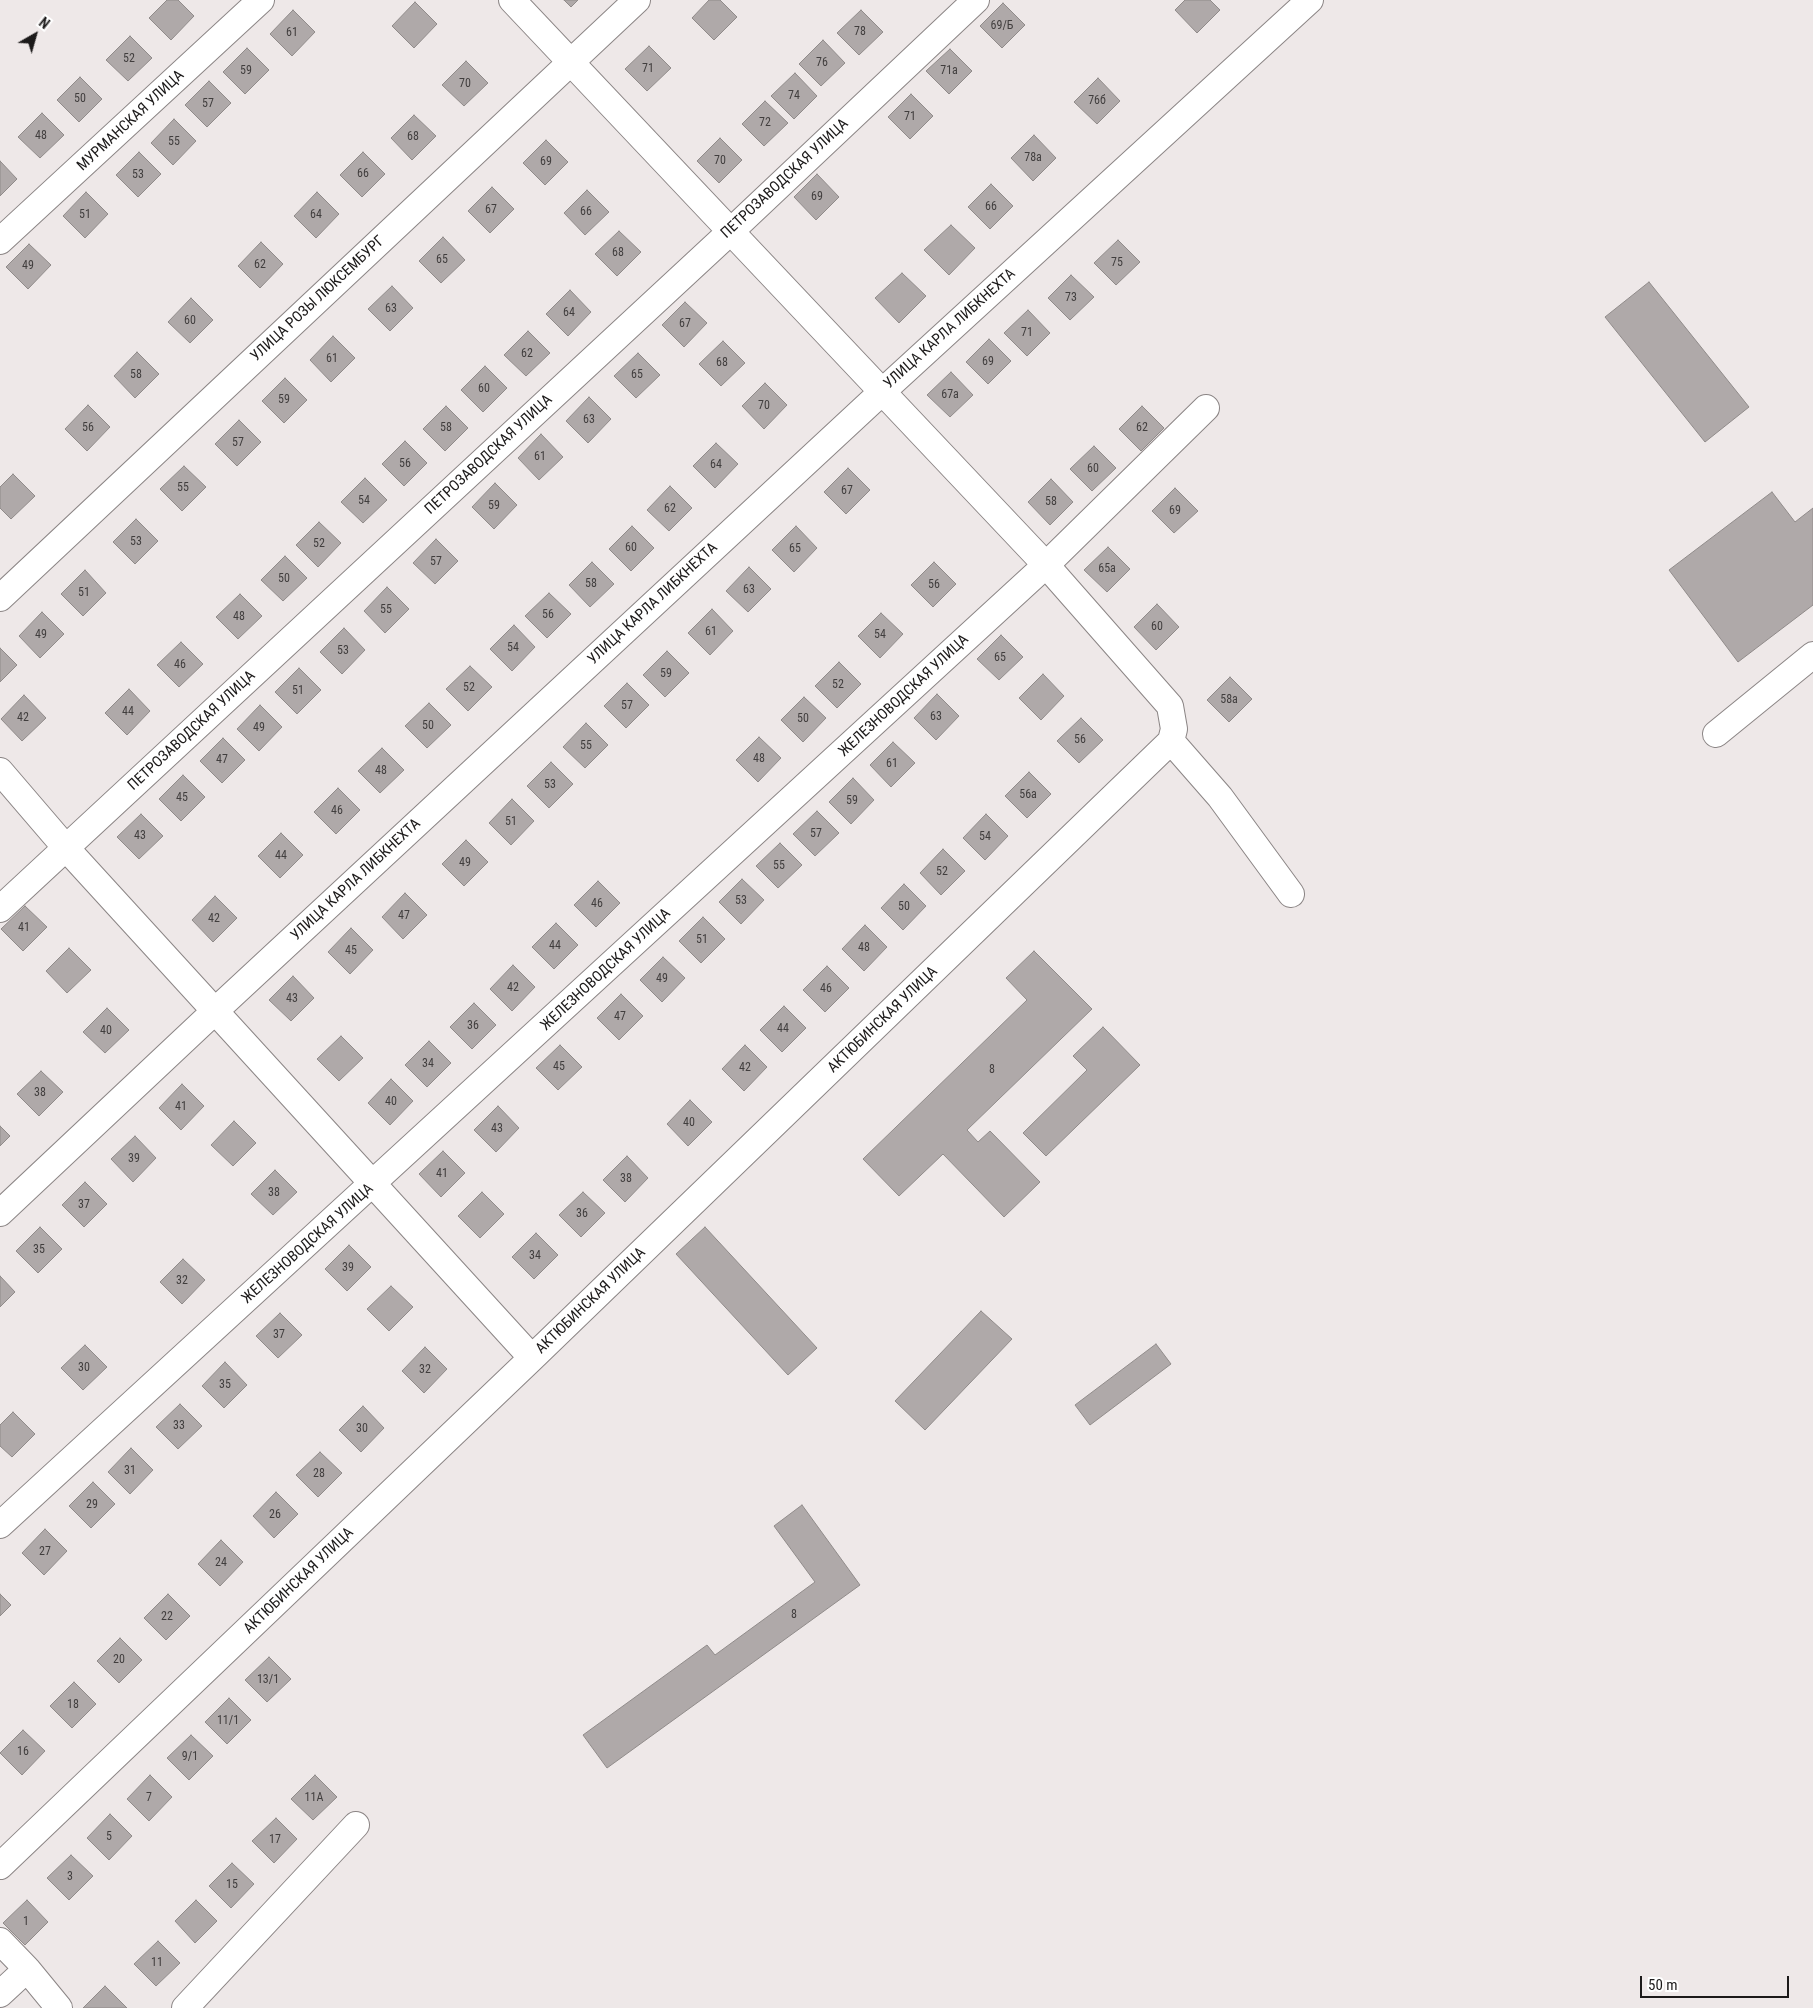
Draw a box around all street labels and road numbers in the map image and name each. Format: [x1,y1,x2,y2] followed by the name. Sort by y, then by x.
[74,67,188,175] street label: МУРМАНСКАЯ УЛИЦА
[718,115,852,243] street label: ПЕТРОЗАВОДСКАЯ УЛИЦА
[247,232,389,366] street label: УЛИЦА РОЗЫ ЛЮКСЕМБУРГ
[881,265,1019,393] street label: УЛИЦА КАРЛА ЛИБКНЕХТА
[422,391,556,519] street label: ПЕТРОЗАВОДСКАЯ УЛИЦА
[584,539,722,669] street label: УЛИЦА КАРЛА ЛИБКНЕХТА
[835,631,973,761] street label: ЖЕЛЕЗНОВОДСКАЯ УЛИЦА
[125,667,259,795] street label: ПЕТРОЗАВОДСКАЯ УЛИЦА
[287,815,425,945] street label: УЛИЦА КАРЛА ЛИБКНЕХТА
[537,905,675,1035] street label: ЖЕЛЕЗНОВОДСКАЯ УЛИЦА
[824,963,942,1077] street label: АКТЮБИНСКАЯ УЛИЦА
[238,1180,378,1308] street label: ЖЕЛЕЗНОВОДСКАЯ УЛИЦА
[532,1244,650,1358] street label: АКТЮБИНСКАЯ УЛИЦА
[240,1524,358,1638] street label: АКТЮБИНСКАЯ УЛИЦА

